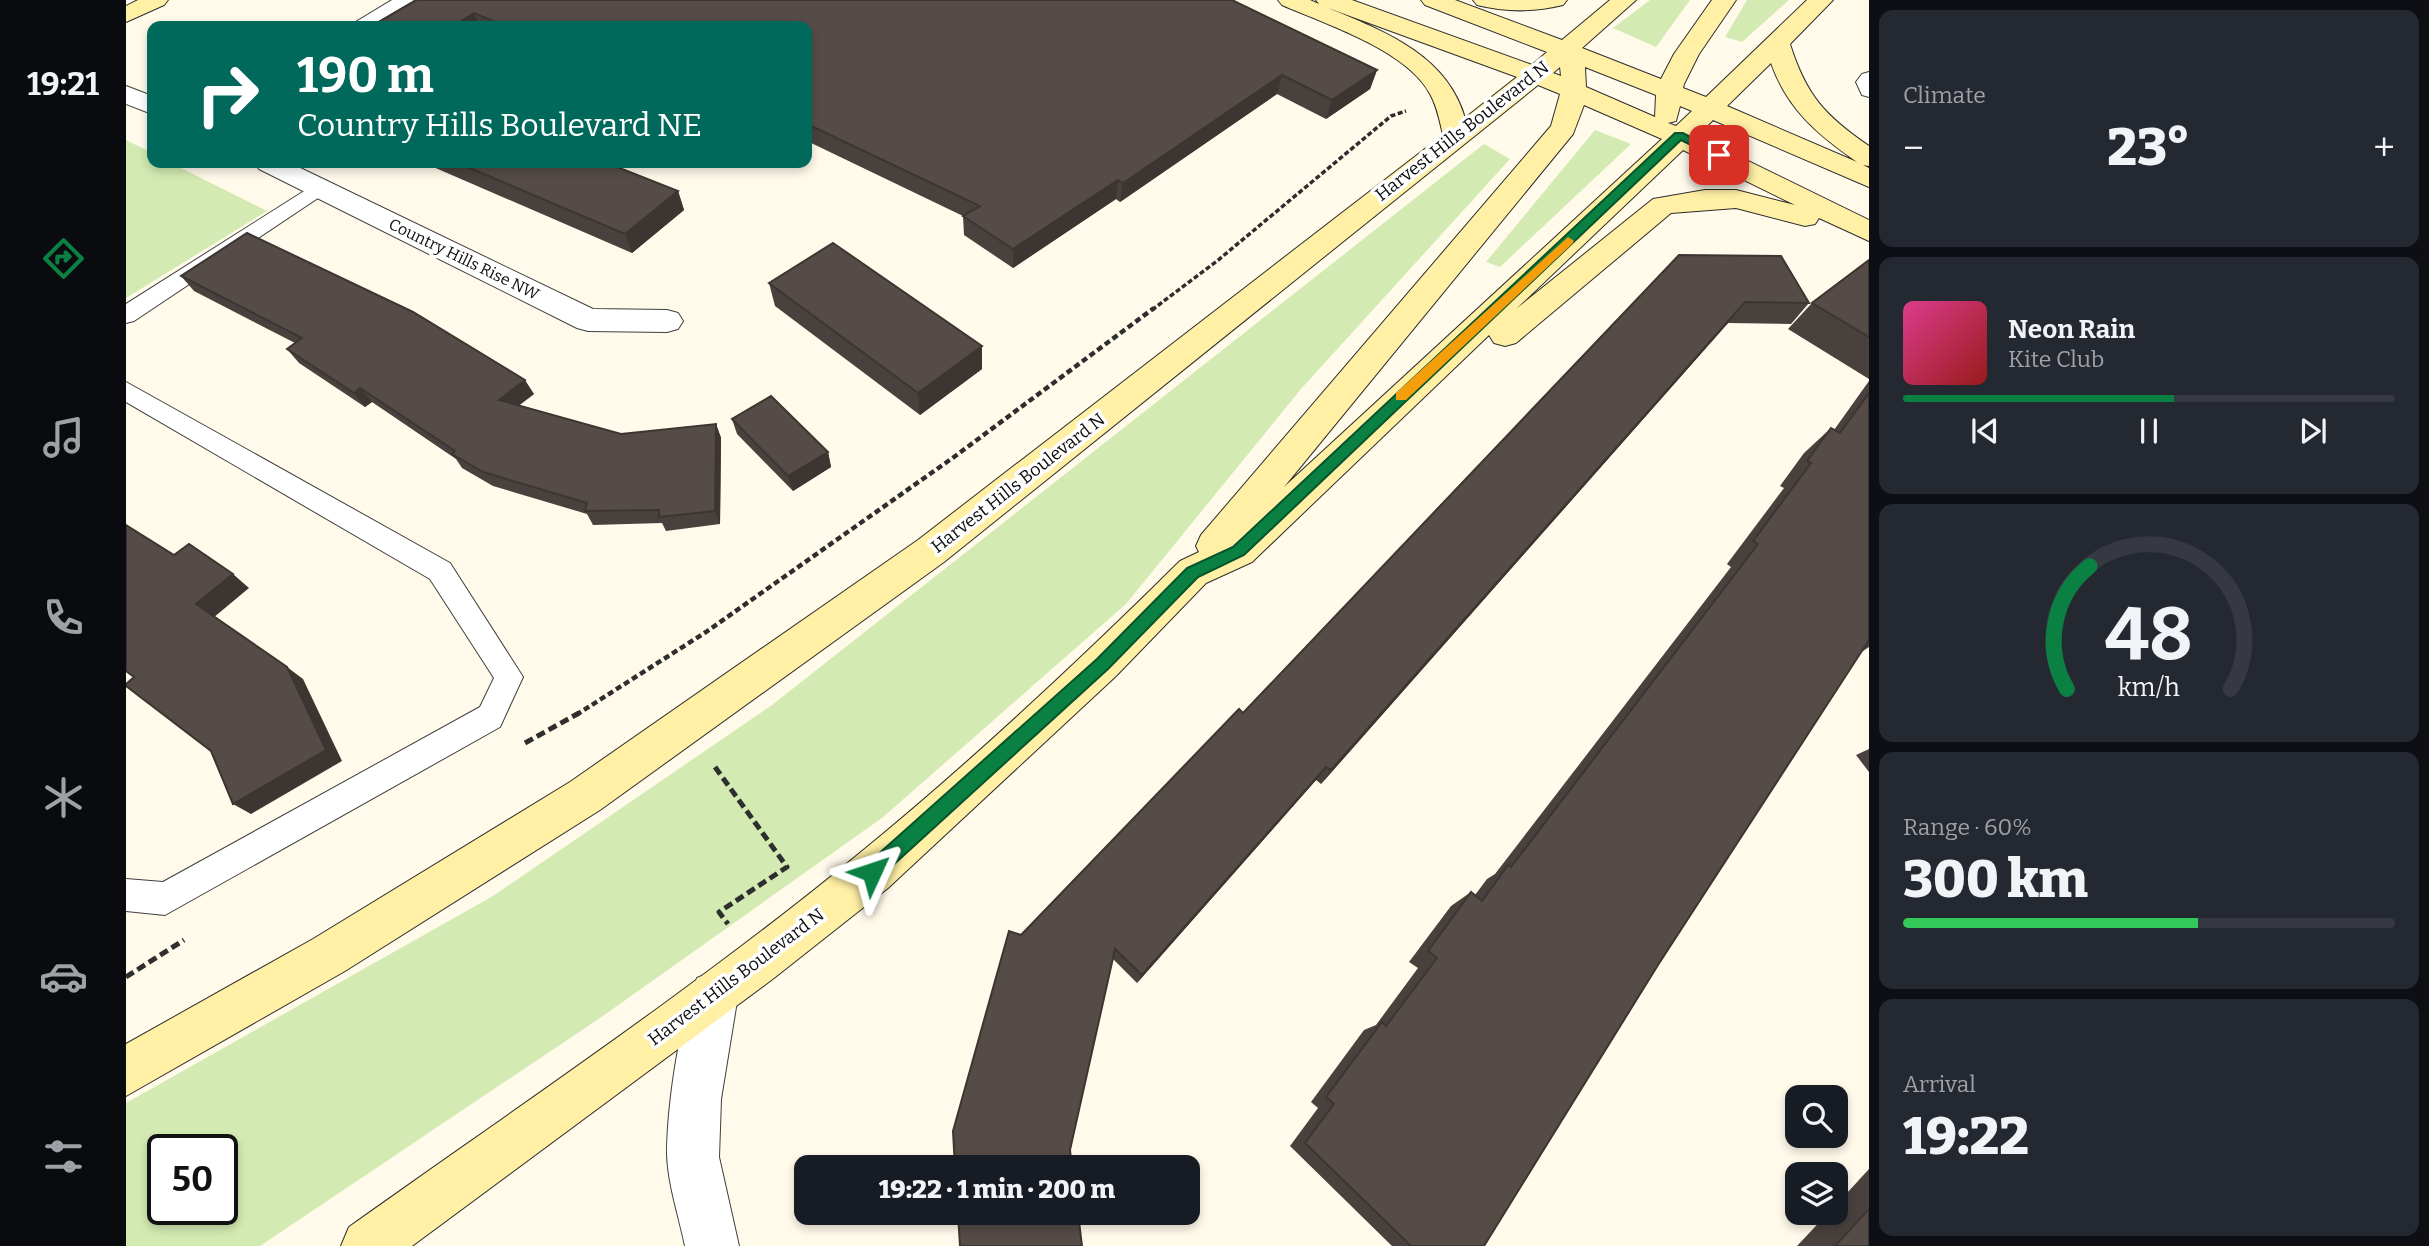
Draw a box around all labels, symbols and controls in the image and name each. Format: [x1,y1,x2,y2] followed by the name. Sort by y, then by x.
[297,46,434,105] text: 190 m
[182,49,273,140] icon: right
[1371,56,1553,206] street label: Harvest Hills Boulevard N
[27,65,99,103] text: 19:21
[1903,81,1986,109] text: Climate
[297,106,702,144] text: Country Hills Boulevard NE
[2107,116,2190,179] text: 23°
[1689,125,1749,185] pin
[1903,125,1924,171] text: −
[2373,125,2395,171] text: +
[1700,136,1738,174] icon: arrive
[386,214,543,304] street label: Country Hills Rise NW
[39,234,88,283] icon: directions
[2008,314,2135,345] text: Neon Rain
[2008,345,2104,373] text: Kite Club
[927,408,1109,558] street label: Harvest Hills Boulevard N
[1966,412,2004,450] icon: previous
[2130,412,2168,450] icon: pause
[2294,412,2332,450] icon: next
[39,413,88,462] icon: music
[2105,591,2193,678] text: 48
[39,593,88,642] icon: phone
[2118,673,2180,703] text: km/h
[39,773,88,822] icon: climate
[1903,813,2032,841] text: Range · 60%
[835,835,909,909] position arrow
[1903,848,2088,911] text: 300 km
[644,904,828,1050] street label: Harvest Hills Boulevard N
[39,952,88,1001] icon: car
[1903,1070,1976,1098] text: Arrival
[1785,1085,1848,1225] map controls
[1785,1085,1848,1148] button: search
[1903,1105,2029,1168] text: 19:22
[39,1132,88,1181] icon: filters
[147,1134,238,1225] speed limit sign: 50
[1785,1162,1848,1225] button: layers
[879,1174,1115,1205] text: 19:22 · 1 min · 200 m

